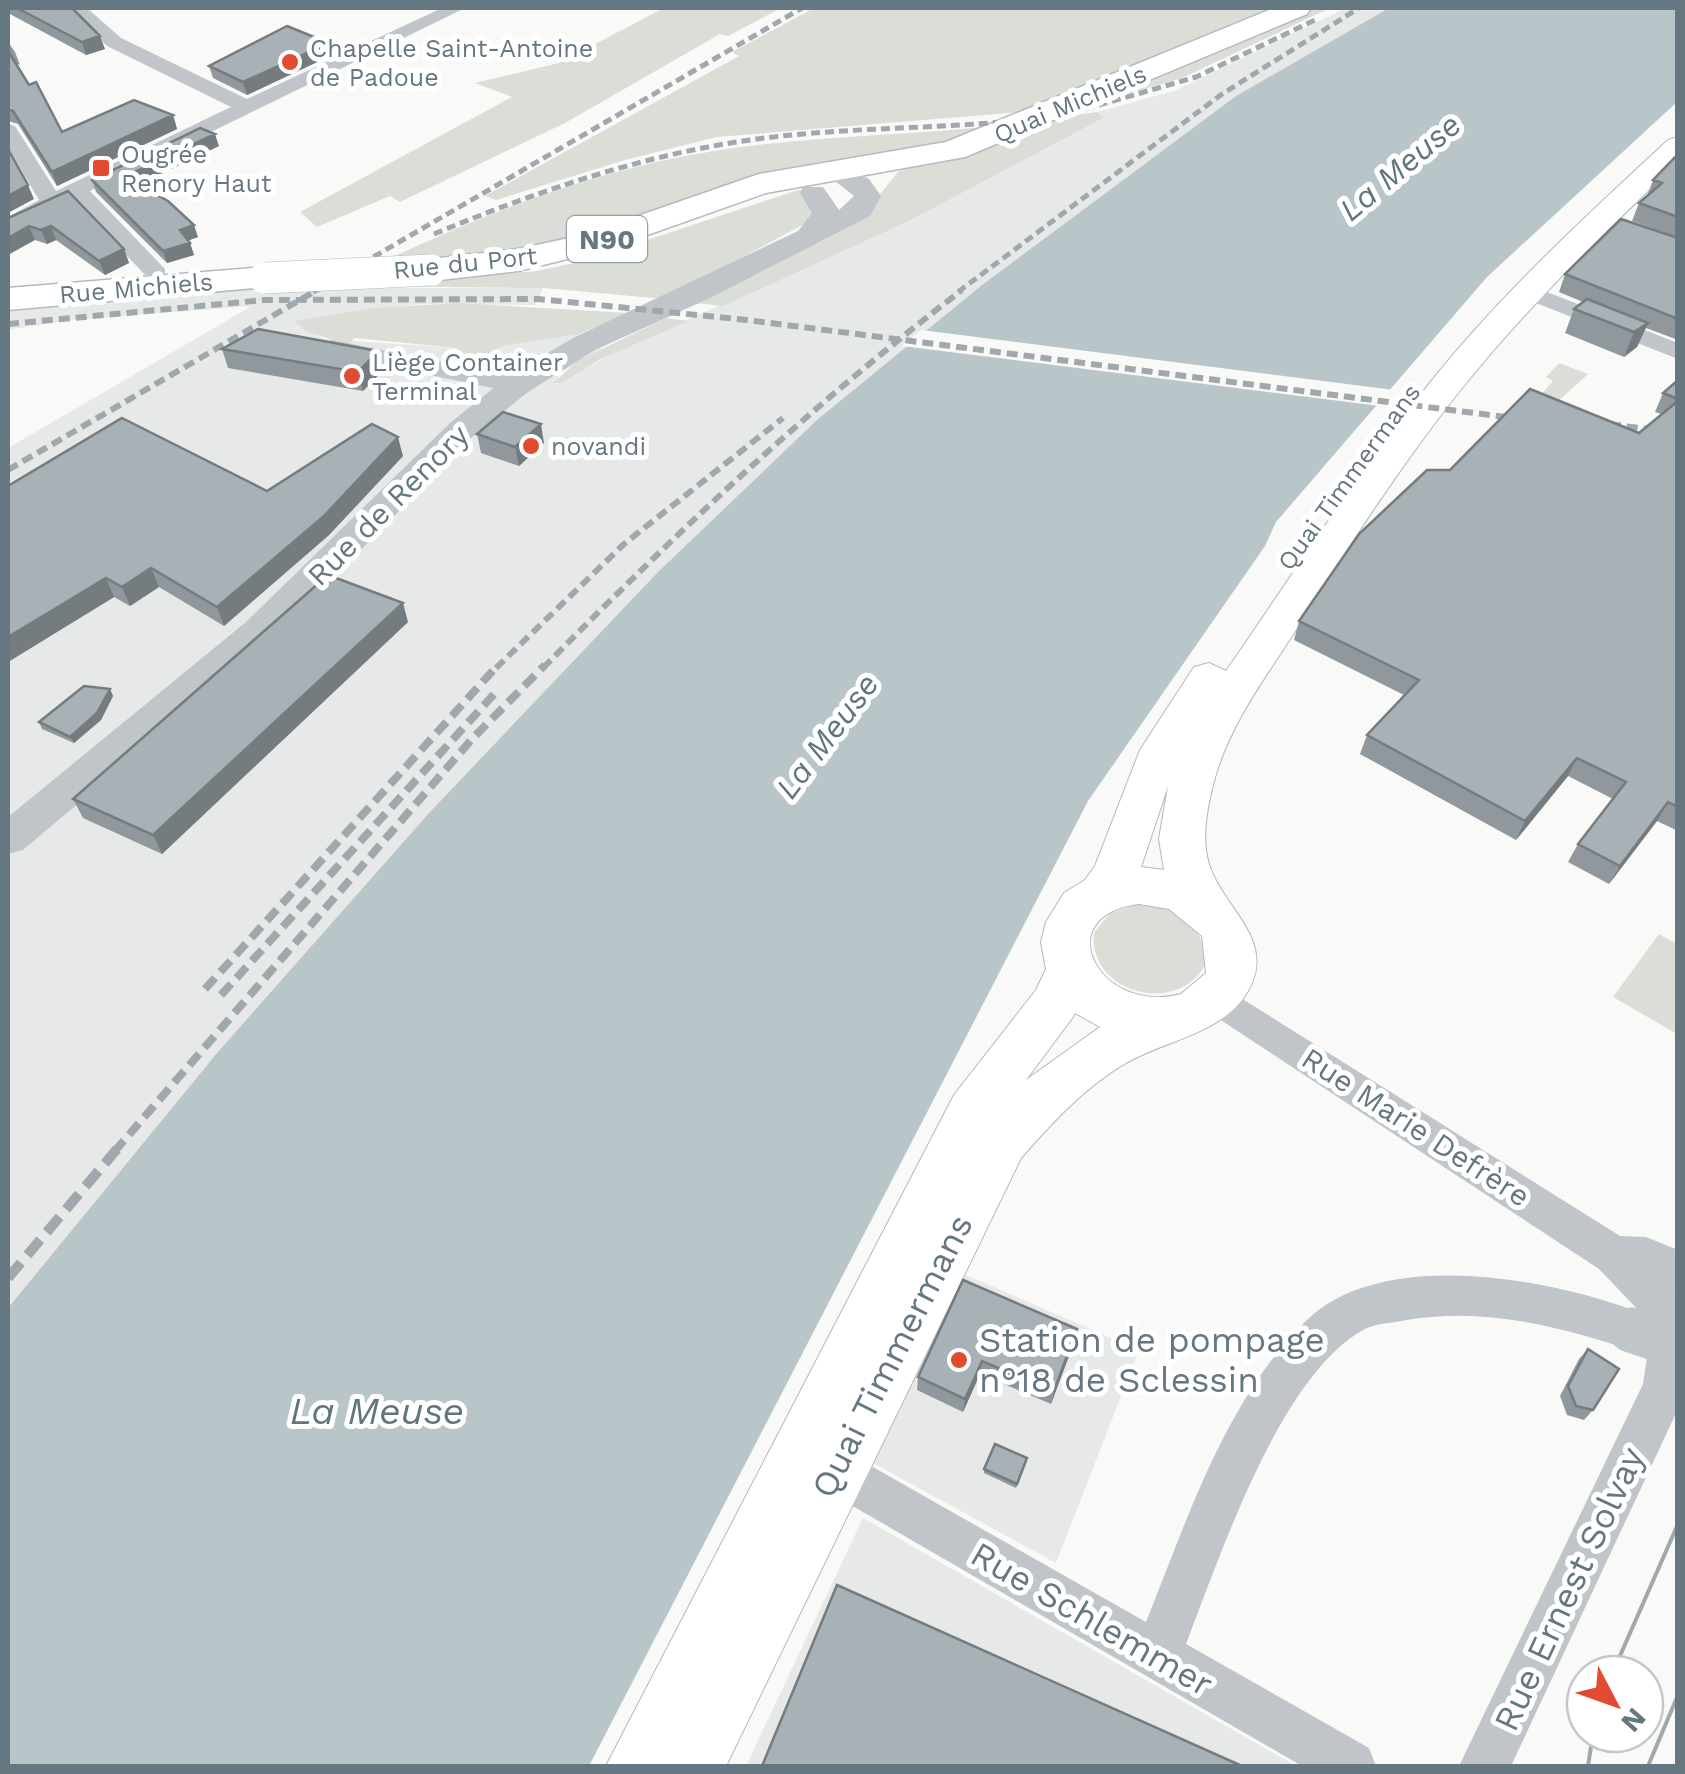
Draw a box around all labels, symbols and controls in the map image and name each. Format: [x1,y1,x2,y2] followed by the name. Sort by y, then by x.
[310,34,593,92] place label: Chapelle Saint-Antoine de Padoue
[279,51,301,73] marker: Chapelle Saint-Antoine de Padoue
[989,59,1151,149] street label: Quai Michiels
[1332,105,1468,229] water label: La Meuse
[121,140,272,198] place label: Ougrée Renory Haut
[90,157,112,179] marker: Ougrée Renory Haut
[567,216,647,262] road number: N90
[392,241,539,285] street label: Rue du Port
[58,267,214,309] street label: Rue Michiels
[372,348,563,406] place label: Liège Container Terminal
[341,365,363,387] marker: Liège Container Terminal
[1272,378,1426,576] street label: Quai Timmermans
[300,417,476,593] street label: Rue de Renory
[551,432,646,461] place label: novandi
[520,435,542,457] marker: novandi
[768,666,886,806] water label: La Meuse
[1296,1040,1536,1214] street label: Rue Marie Defrère
[802,1207,982,1505] street label: Quai Timmermans
[979,1319,1325,1401] place label: Station de pompage n°18 de Sclessin
[948,1349,970,1371] marker: Station de pompage n°18 de Sclessin
[290,1389,464,1433] water label: La Meuse
[1485,1440,1653,1738] street label: Rue Ernest Solvay
[964,1533,1220,1705] street label: Rue Schlemmer
[1565,1654,1665,1754] north arrow
[1614,1701,1653,1739] text: N

